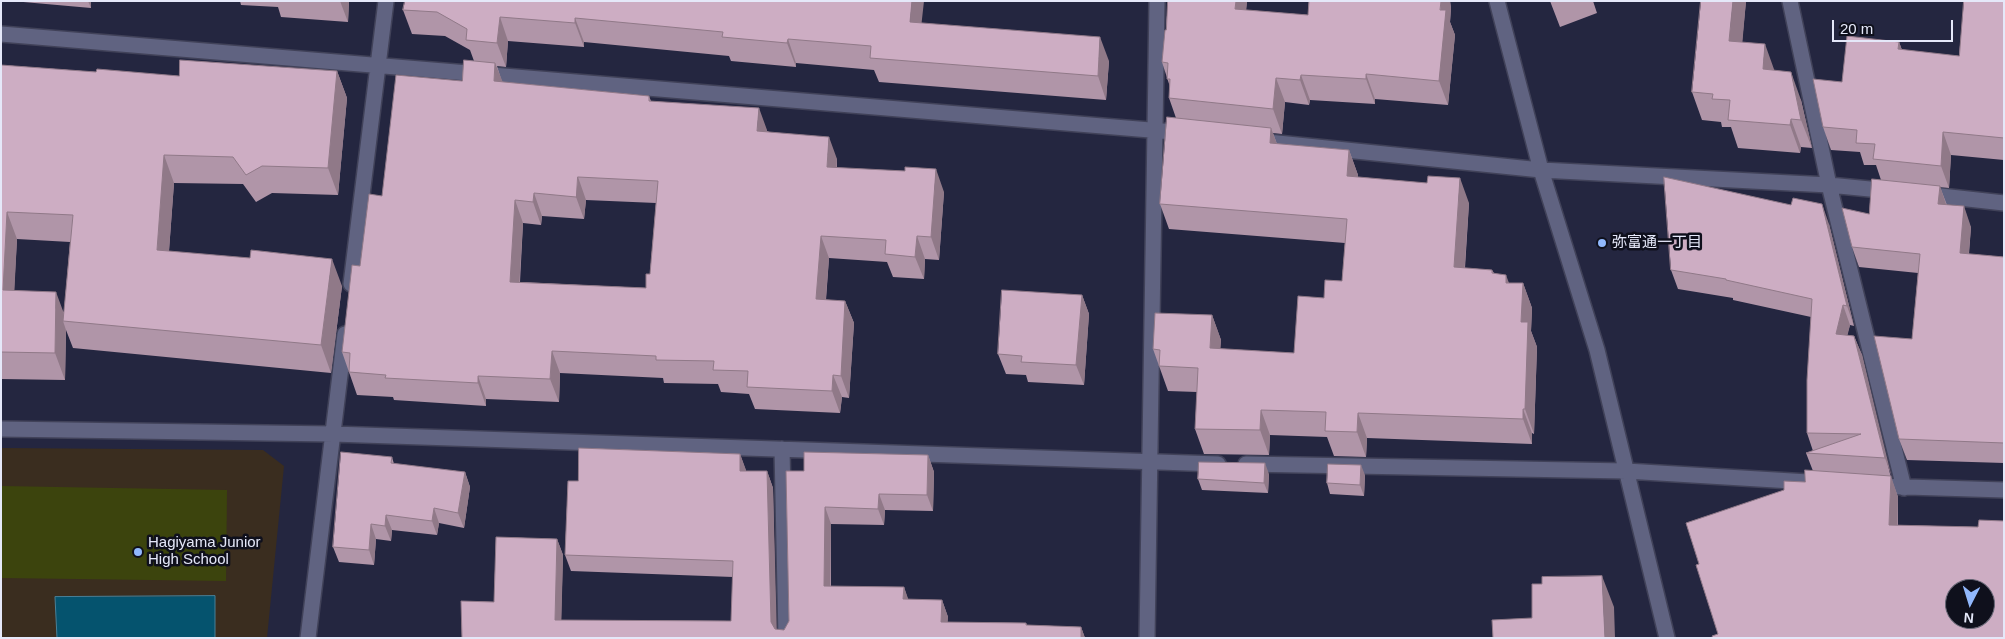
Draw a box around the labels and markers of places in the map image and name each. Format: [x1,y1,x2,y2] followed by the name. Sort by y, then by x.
[1612,234,1702,252] place label: 弥富通一丁目
[1596,237,1608,249] marker: 弥富通一丁目
[148,534,261,569] place label: Hagiyama Junior High School
[132,546,144,558] marker: Hagiyama Junior High School

